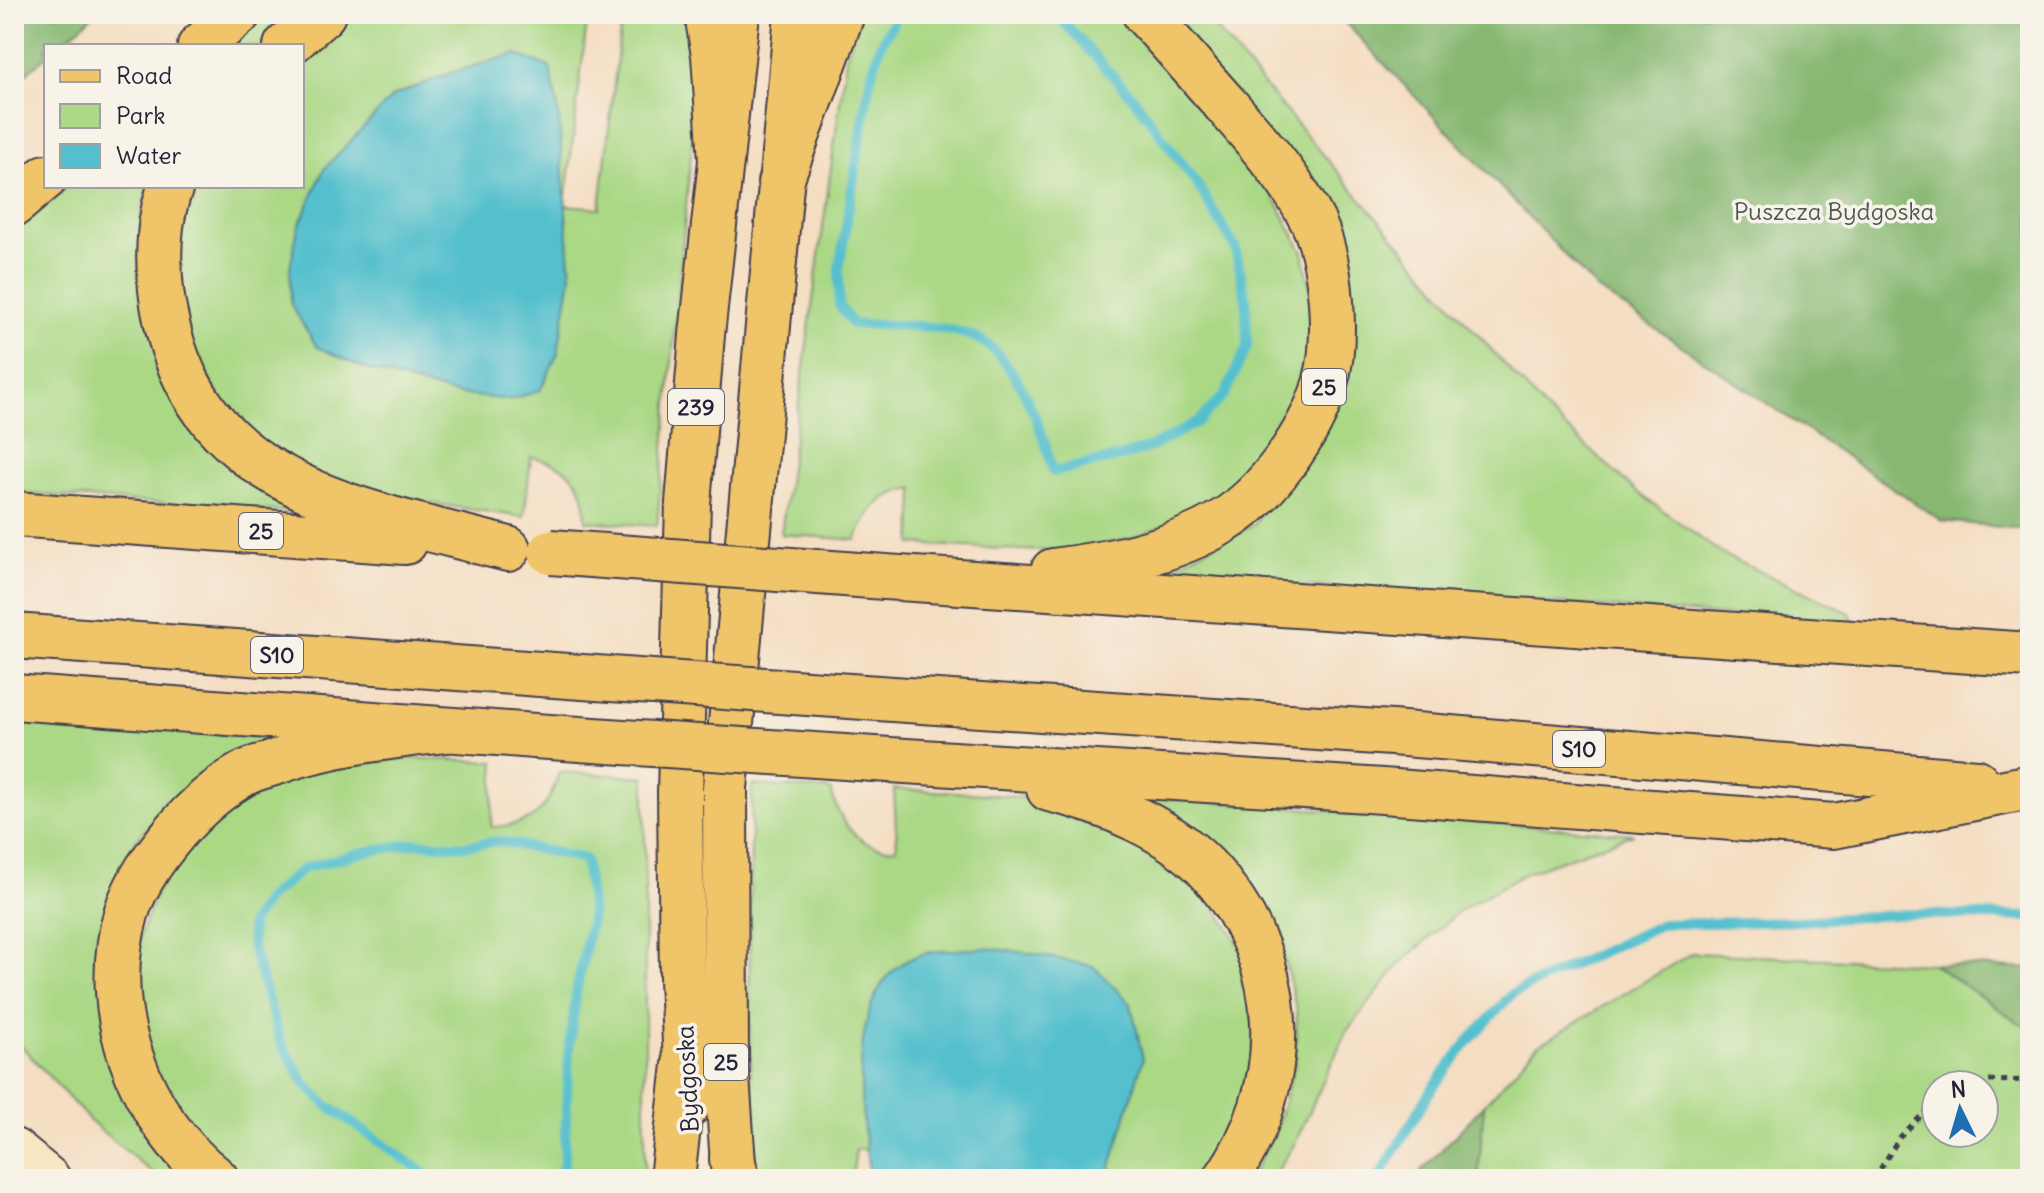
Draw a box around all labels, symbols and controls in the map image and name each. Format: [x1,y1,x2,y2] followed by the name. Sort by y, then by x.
[44,44,304,188] legend
[116,60,172,90] text: Road
[116,100,166,130] text: Park
[116,140,181,170] text: Water
[1734,196,1934,226] park label: Puszcza Bydgoska
[1302,369,1346,405] road number: 25
[668,389,724,425] road number: 239
[239,513,283,549] road number: 25
[251,637,303,673] road number: S10
[1553,731,1605,767] road number: S10
[669,1025,705,1133] street label: Bydgoska
[704,1044,748,1080] road number: 25
[1920,1069,2000,1149] north arrow
[1949,1074,1967,1104] text: N

